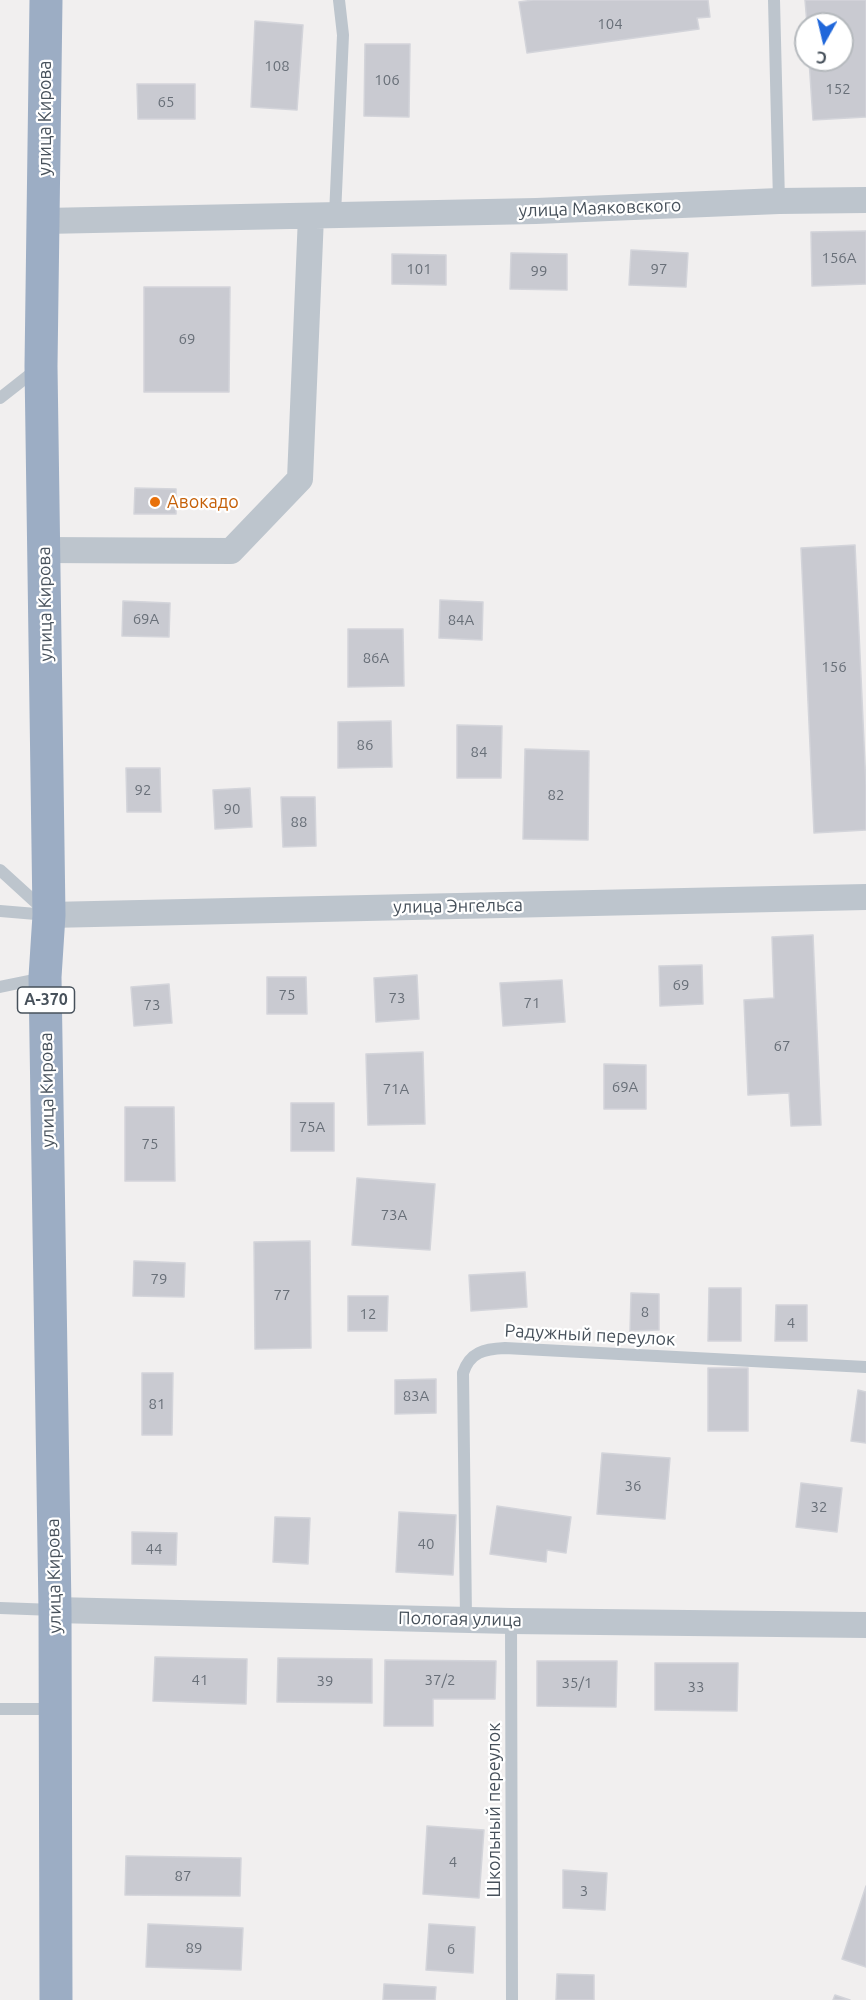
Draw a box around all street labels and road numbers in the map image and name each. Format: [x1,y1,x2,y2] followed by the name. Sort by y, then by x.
[34,60,56,176] street label: улица Кирова
[518,194,682,222] street label: улица Маяковского
[33,546,57,662] street label: улица Кирова
[393,894,523,918] street label: улица Энгельса
[18,987,74,1013] road number: А-370
[35,1032,59,1148] street label: улица Кирова
[504,1320,676,1350] street label: Радужный переулок
[42,1518,66,1634] street label: улица Кирова
[398,1607,522,1631] street label: Пологая улица
[483,1723,505,1897] street label: Школьный переулок

